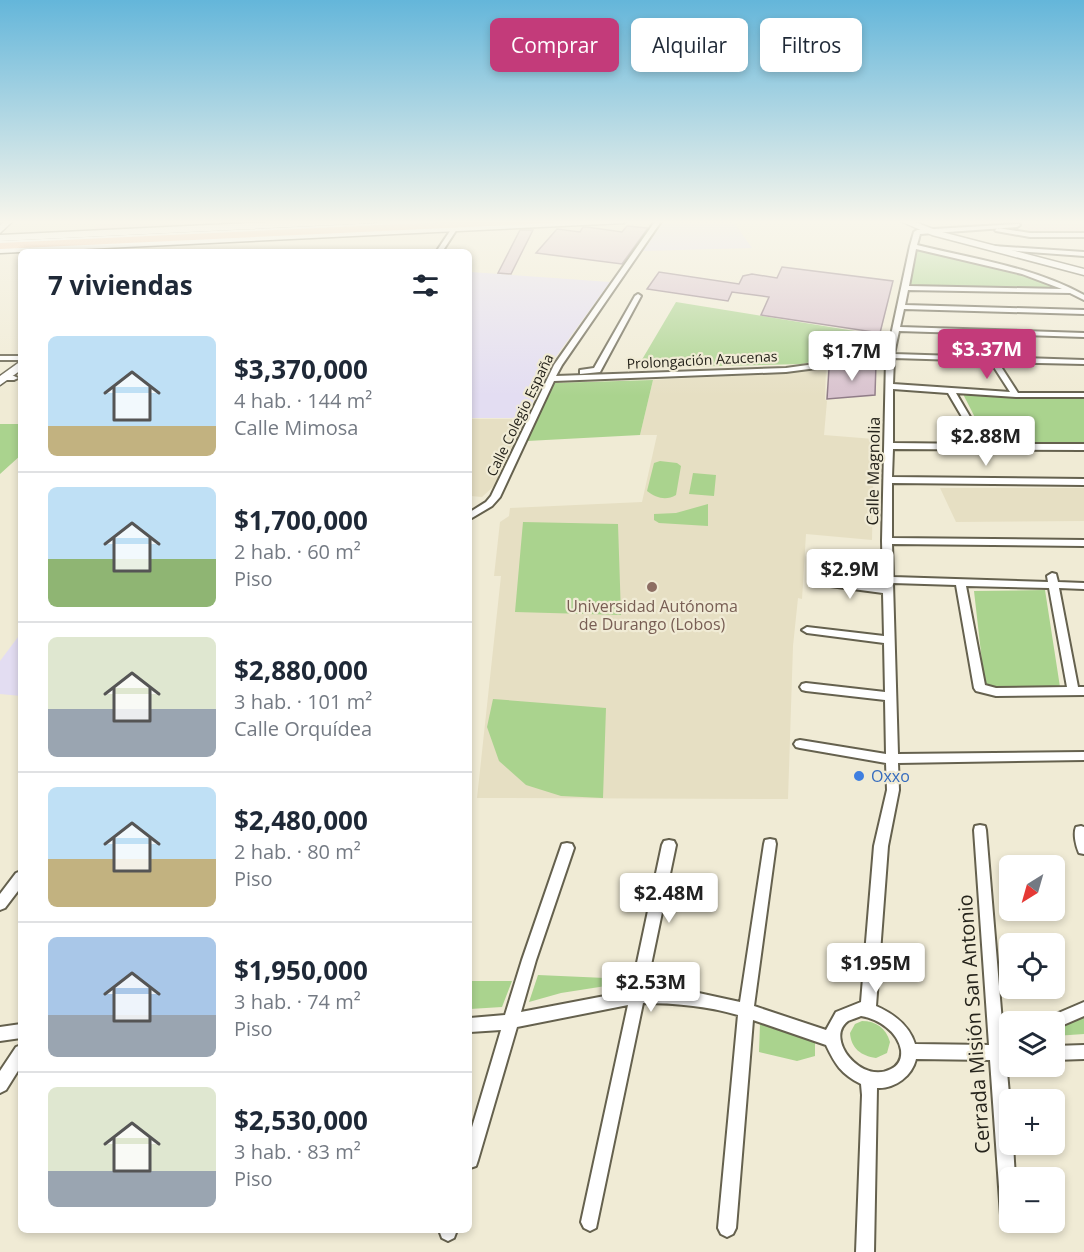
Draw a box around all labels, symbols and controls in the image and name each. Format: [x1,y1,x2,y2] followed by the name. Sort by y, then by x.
[490,18,619,72] chip: Comprar
[631,18,748,72] chip: Alquilar
[760,18,862,72] chip: Filtros
[48,267,193,303] text: 7 viviendas
[409,269,442,302] icon: filters
[938,329,1036,380] pin: $3.37M
[810,331,894,382] pin: $1.7M
[952,335,1022,362] text: $3.37M
[823,337,881,364] text: $1.7M
[626,346,778,373] street label: Prolongación Azucenas
[482,350,557,479] street label: Calle Colegio España
[234,351,368,387] text: $3,370,000
[96,360,168,432] icon: home
[234,387,372,414] text: 4 hab. · 144 m²
[234,414,358,441] text: Calle Mimosa
[937,416,1035,467] pin: $2.88M
[861,417,885,525] street label: Calle Magnolia
[951,422,1021,449] text: $2.88M
[234,502,368,538] text: $1,700,000
[96,511,168,583] icon: home
[234,538,361,565] text: 2 hab. · 60 m²
[808,549,892,600] pin: $2.9M
[821,555,879,582] text: $2.9M
[234,565,273,592] text: Piso
[645,580,659,594] marker: Universidad Autónoma de Durango (Lobos)
[566,595,738,635] place label: Universidad Autónoma de Durango (Lobos)
[234,652,368,688] text: $2,880,000
[96,661,168,733] icon: home
[234,688,372,715] text: 3 hab. · 101 m²
[234,715,372,742] text: Calle Orquídea
[871,765,910,787] place label: Oxxo
[852,769,866,783] marker: Oxxo
[234,802,368,838] text: $2,480,000
[96,811,168,883] icon: home
[234,838,361,865] text: 2 hab. · 80 m²
[999,855,1065,921] north arrow
[999,855,1065,1233] map controls
[234,865,273,892] text: Piso
[620,873,718,924] pin: $2.48M
[634,879,704,906] text: $2.48M
[951,893,996,1155] street label: Cerrada Misión San Antonio
[999,933,1065,999] button: locate
[827,943,925,994] pin: $1.95M
[841,949,911,976] text: $1.95M
[234,952,368,988] text: $1,950,000
[96,961,168,1033] icon: home
[602,962,700,1013] pin: $2.53M
[616,968,686,995] text: $2.53M
[234,988,361,1015] text: 3 hab. · 74 m²
[999,1011,1065,1077] button: layers
[234,1015,273,1042] text: Piso
[999,1089,1065,1155] button: +
[234,1102,368,1138] text: $2,530,000
[96,1111,168,1183] icon: home
[234,1138,361,1165] text: 3 hab. · 83 m²
[234,1165,273,1192] text: Piso
[999,1167,1065,1233] button: −

